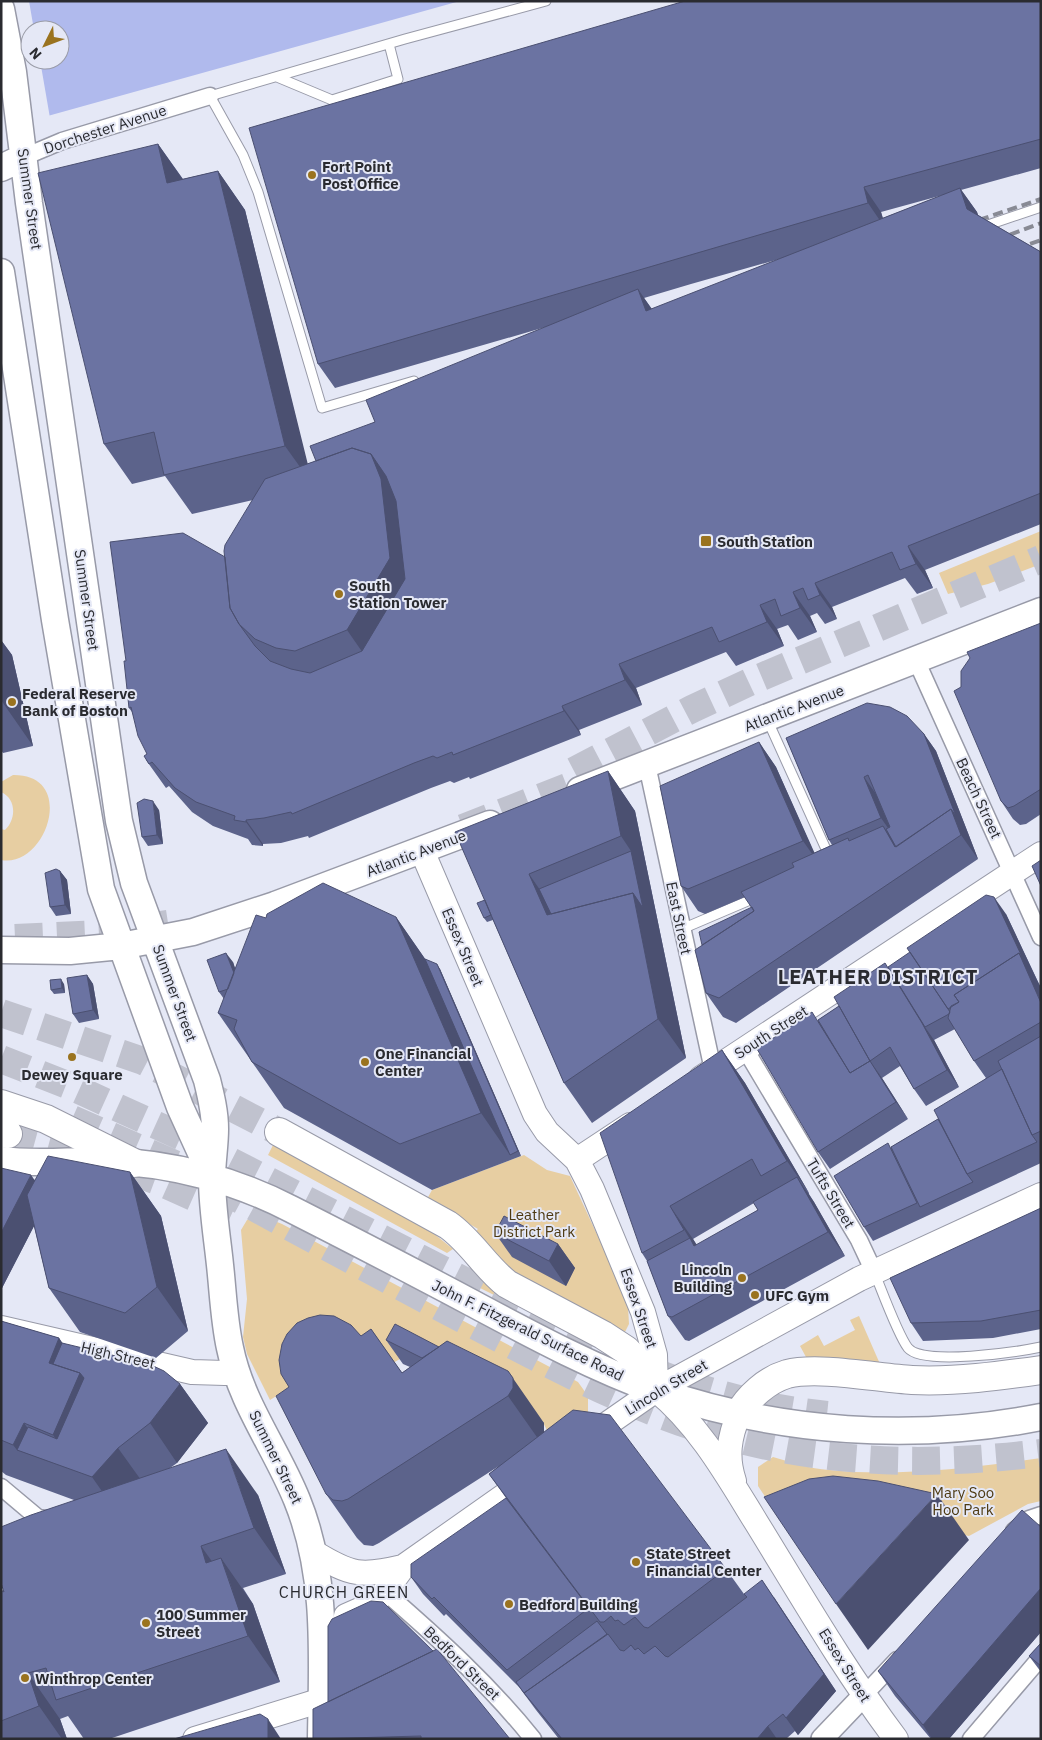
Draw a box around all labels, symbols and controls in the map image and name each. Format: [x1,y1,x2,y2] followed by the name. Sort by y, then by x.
[20,20,70,70] north arrow
[25,44,45,63] text: N
[41,100,169,158] street label: Dorchester Avenue
[14,147,46,251] street label: Summer Street
[322,157,399,193] place label: Fort Point Post Office
[306,169,318,181] marker: Fort Point Post Office
[717,532,813,551] place label: South Station
[699,534,713,548] marker: South Station
[71,548,103,652] street label: Summer Street
[349,576,447,612] place label: South Station Tower
[333,588,345,600] marker: South Station Tower
[741,680,847,736] street label: Atlantic Avenue
[22,684,136,720] place label: Federal Reserve Bank of Boston
[6,696,18,708] marker: Federal Reserve Bank of Boston
[952,755,1006,841] street label: Beach Street
[363,825,469,881] street label: Atlantic Avenue
[662,880,696,956] street label: East Street
[438,905,488,989] street label: Essex Street
[149,942,201,1044] street label: Summer Street
[778,963,978,990] district label: LEATHER DISTRICT
[731,1001,811,1063] street label: South Street
[375,1044,472,1080] place label: One Financial Center
[66,1051,78,1063] marker: Dewey Square
[359,1056,371,1068] marker: One Financial Center
[21,1065,123,1084] place label: Dewey Square
[803,1154,859,1232] street label: Tufts Street
[493,1205,575,1241] park label: Leather District Park
[674,1260,733,1296] place label: Lincoln Building
[616,1265,662,1351] street label: Essex Street
[736,1272,748,1284] marker: Lincoln Building
[429,1275,627,1385] street label: John F. Fitzgerald Surface Road
[765,1286,829,1305] place label: UFC Gym
[749,1289,761,1301] marker: UFC Gym
[79,1337,157,1373] street label: High Street
[621,1355,711,1419] street label: Lincoln Street
[245,1407,307,1507] street label: Summer Street
[932,1483,994,1519] park label: Mary Soo Hoo Park
[646,1544,761,1580] place label: State Street Financial Center
[630,1556,642,1568] marker: State Street Financial Center
[279,1582,409,1602] district label: CHURCH GREEN
[519,1595,638,1614] place label: Bedford Building
[503,1598,515,1610] marker: Bedford Building
[156,1605,246,1641] place label: 100 Summer Street
[140,1617,152,1629] marker: 100 Summer Street
[420,1622,504,1704] street label: Bedford Street
[815,1625,875,1705] street label: Essex Street
[35,1669,152,1688] place label: Winthrop Center
[19,1672,31,1684] marker: Winthrop Center

